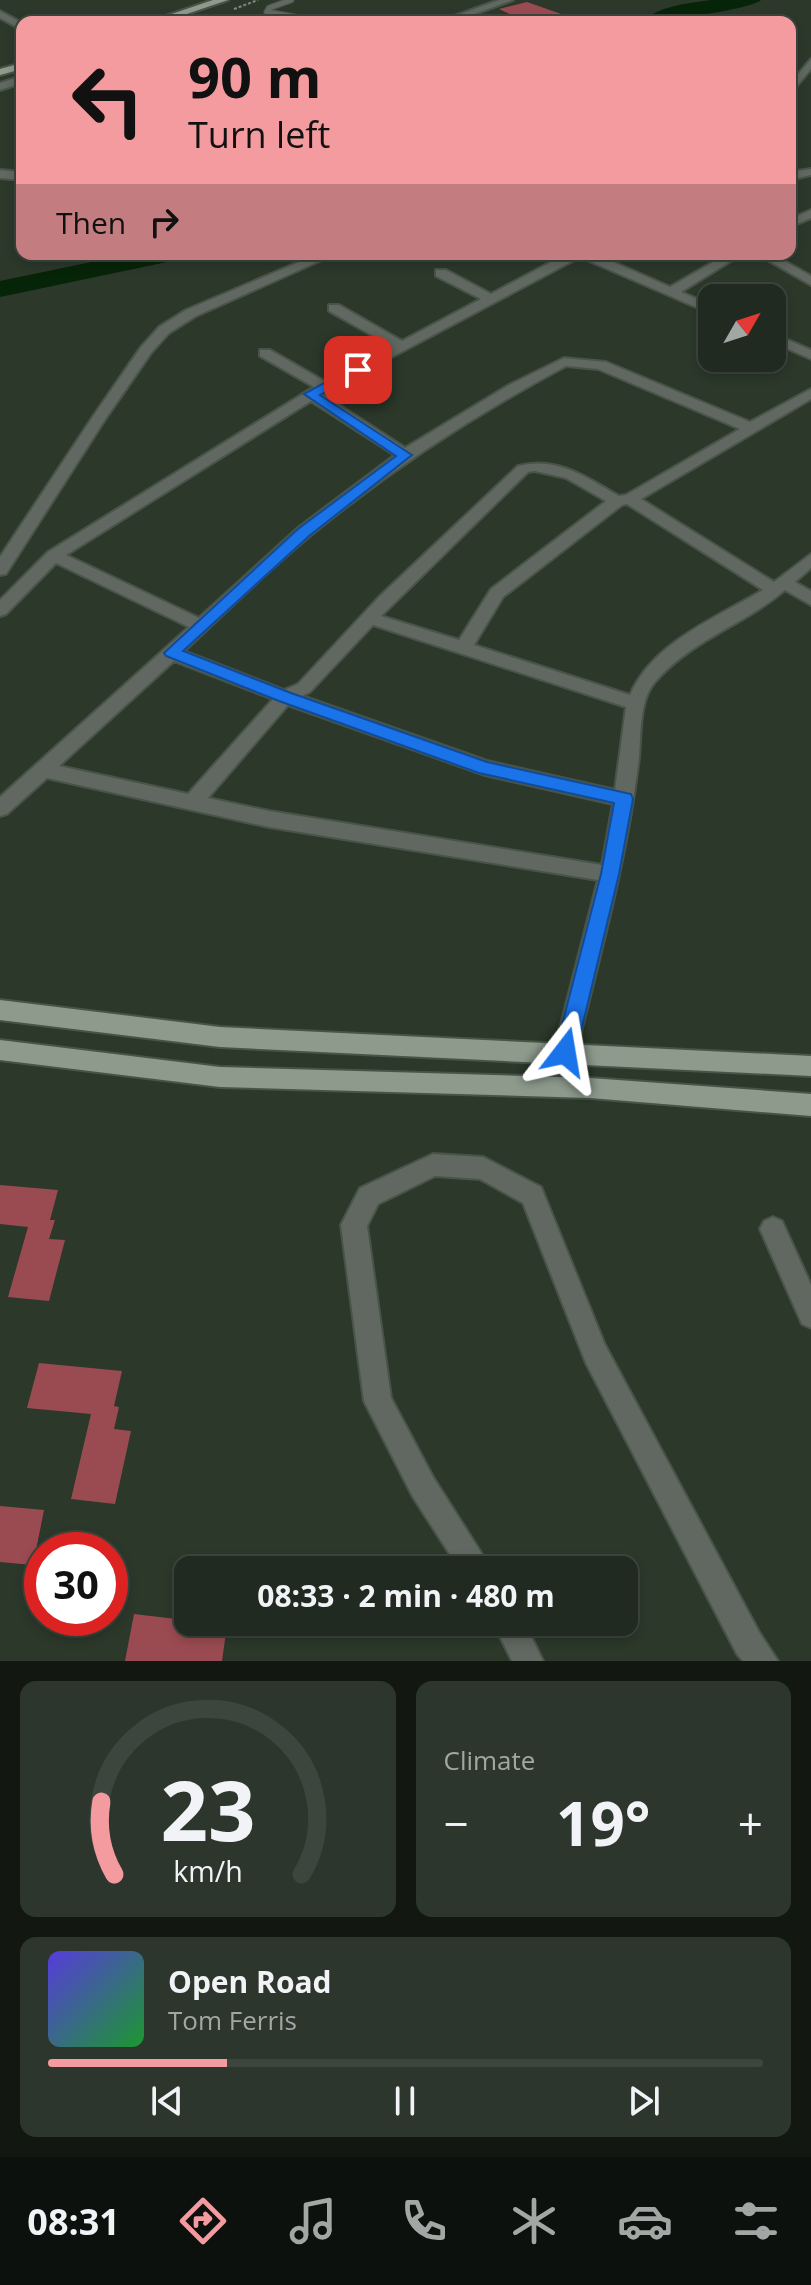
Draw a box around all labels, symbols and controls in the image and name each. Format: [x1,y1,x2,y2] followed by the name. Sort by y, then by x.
[188,38,322,114] text: 90 m
[56,48,160,152] icon: left
[188,110,330,159] text: Turn left
[142,200,186,244] icon: right
[56,202,126,243] text: Then
[698,284,786,372] north arrow
[698,284,786,372] map controls
[324,336,392,404] pin
[336,348,380,392] icon: arrive
[523,1010,607,1094] position arrow
[24,1532,128,1636] speed limit sign: 30
[257,1575,555,1616] text: 08:33 · 2 min · 480 m
[444,1742,535,1778] text: Climate
[160,1752,255,1865] text: 23
[556,1782,650,1864] text: 19°
[444,1793,469,1853] text: −
[738,1793,763,1853] text: +
[173,1851,242,1890] text: km/h
[168,1961,332,2002] text: Open Road
[168,2002,297,2038] text: Tom Ferris
[145,2079,189,2123] icon: previous
[383,2079,427,2123] icon: pause
[622,2079,666,2123] icon: next
[175,2193,231,2249] icon: directions
[285,2193,341,2249] icon: music
[396,2193,452,2249] icon: phone
[506,2193,562,2249] icon: climate
[617,2193,673,2249] icon: car
[728,2193,784,2249] icon: filters
[27,2197,120,2246] text: 08:31

